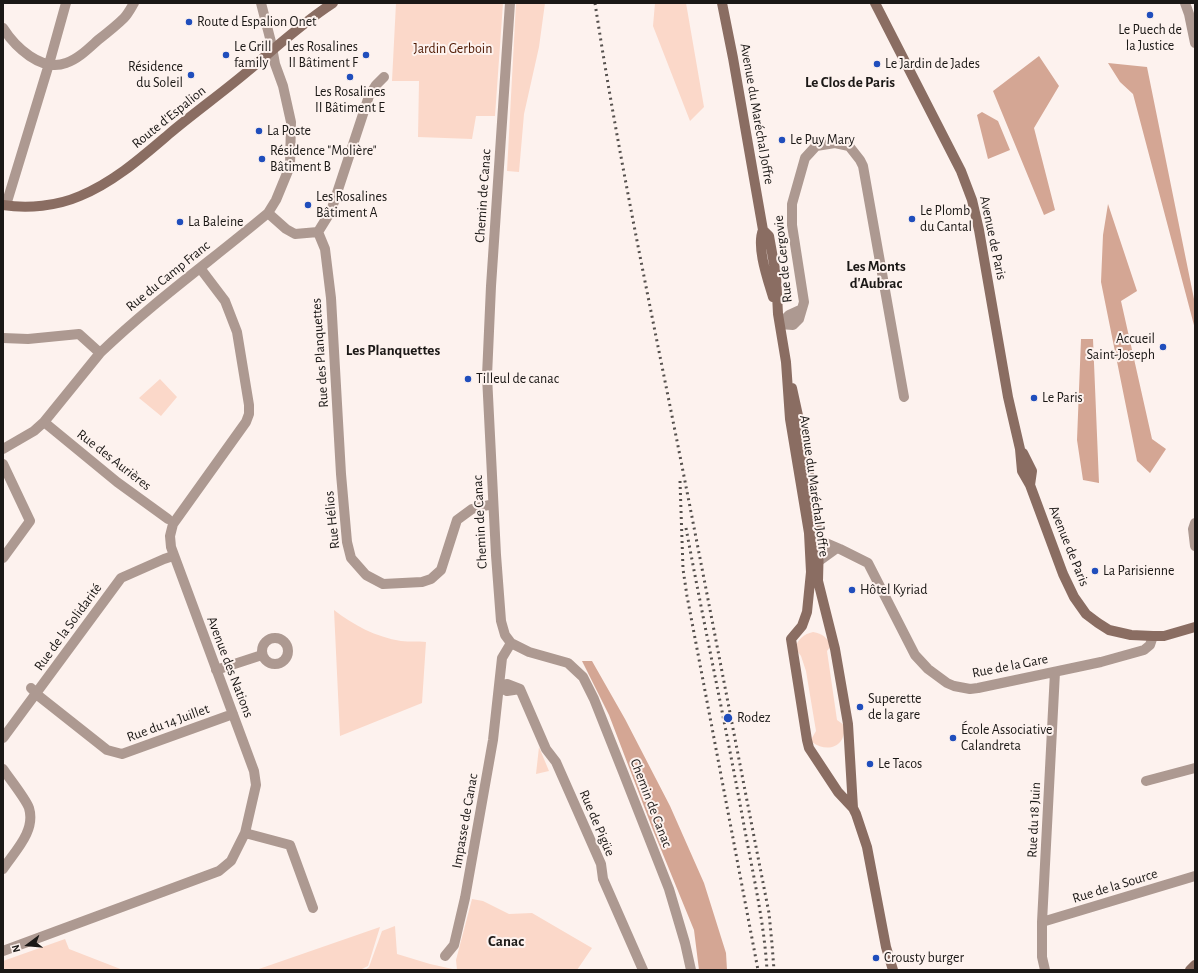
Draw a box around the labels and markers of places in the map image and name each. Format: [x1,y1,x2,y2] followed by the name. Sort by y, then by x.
[1145,10,1155,20] marker: Le Puech de la Justice
[197,14,317,30] place label: Route d Espalion Onet
[184,17,194,27] marker: Route d Espalion Onet
[1118,22,1182,54] place label: Le Puech de la Justice
[234,39,271,72] place label: Le Grill family
[287,39,358,72] place label: Les Rosalines II Bâtiment F
[221,50,231,60] marker: Le Grill family
[361,50,371,60] marker: Les Rosalines II Bâtiment F
[885,56,980,72] place label: Le Jardin de Jades
[128,59,183,92] place label: Résidence du Soleil
[872,59,882,69] marker: Le Jardin de Jades
[186,70,196,80] marker: Résidence du Soleil
[345,72,355,82] marker: Les Rosalines II Bâtiment E
[314,84,386,116] place label: Les Rosalines II Bâtiment E
[267,123,311,139] place label: La Poste
[254,126,264,136] marker: La Poste
[790,132,855,148] place label: Le Puy Mary
[777,135,787,145] marker: Le Puy Mary
[270,143,377,176] place label: Résidence "Molière" Bâtiment B
[257,154,267,164] marker: Résidence "Molière" Bâtiment B
[316,189,387,222] place label: Les Rosalines Bâtiment A
[303,200,313,210] marker: Les Rosalines Bâtiment A
[920,203,972,236] place label: Le Plomb du Cantal
[188,214,244,230] place label: La Baleine
[907,214,917,224] marker: Le Plomb du Cantal
[175,217,185,227] marker: La Baleine
[1086,331,1155,364] place label: Accueil Saint-Joseph
[1158,342,1168,352] marker: Accueil Saint-Joseph
[476,371,559,387] place label: Tilleul de canac
[463,374,473,384] marker: Tilleul de canac
[1042,390,1083,406] place label: Le Paris
[1029,393,1039,403] marker: Le Paris
[1103,563,1175,579] place label: La Parisienne
[1090,566,1100,576] marker: La Parisienne
[860,582,928,598] place label: Hôtel Kyriad
[847,585,857,595] marker: Hôtel Kyriad
[868,691,921,724] place label: Superette de la gare
[855,702,865,712] marker: Superette de la gare
[737,710,771,726] place label: Rodez
[722,712,734,724] marker: Rodez
[961,722,1052,754] place label: École Associative Calandreta
[948,733,958,743] marker: École Associative Calandreta
[878,756,922,772] place label: Le Tacos
[865,759,875,769] marker: Le Tacos
[884,950,964,966] place label: Crousty burger
[871,953,881,963] marker: Crousty burger

